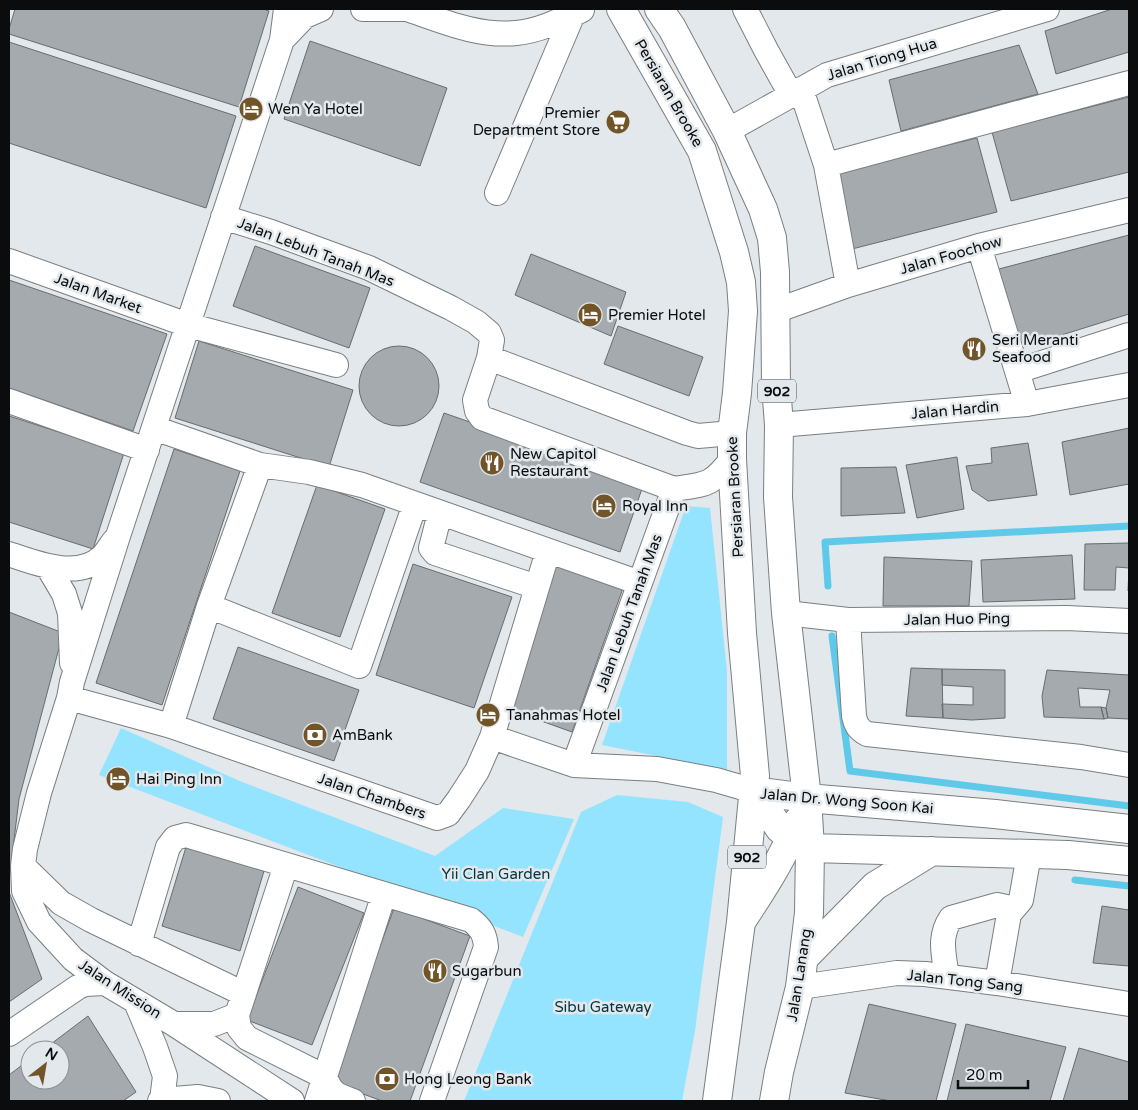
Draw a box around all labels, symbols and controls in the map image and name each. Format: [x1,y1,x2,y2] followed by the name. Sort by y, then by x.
[825,34,939,84] street label: Jalan Tiong Hua
[631,36,707,150] street label: Persiaran Brooke
[238,96,264,122] hotel icon: Wen Ya Hotel
[268,100,363,118] place label: Wen Ya Hotel
[473,104,600,139] place label: Premier Department Store
[605,109,631,135] supermarket icon: Premier Department Store
[235,214,397,290] street label: Jalan Lebuh Tanah Mas
[898,232,1004,278] street label: Jalan Foochow
[52,269,144,317] street label: Jalan Market
[577,302,603,328] hotel icon: Premier Hotel
[608,306,706,324] place label: Premier Hotel
[992,331,1078,366] place label: Seri Meranti Seafood
[961,336,987,362] restaurant icon: Seri Meranti Seafood
[758,380,796,402] road number: 902
[910,397,1000,423] street label: Jalan Hardin
[723,436,747,558] street label: Persiaran Brooke
[510,445,597,480] place label: New Capitol Restaurant
[479,450,505,476] restaurant icon: New Capitol Restaurant
[591,493,617,519] hotel icon: Royal Inn
[622,497,688,515] place label: Royal Inn
[592,532,666,694] street label: Jalan Lebuh Tanah Mas
[904,609,1010,629] street label: Jalan Huo Ping
[475,702,501,728] hotel icon: Tanahmas Hotel
[506,706,620,724] place label: Tanahmas Hotel
[302,722,328,748] bank icon: AmBank
[332,726,393,744] place label: AmBank
[105,766,131,792] hotel icon: Hai Ping Inn
[316,769,428,823] street label: Jalan Chambers
[136,770,222,788] place label: Hai Ping Inn
[760,784,934,818] street label: Jalan Dr. Wong Soon Kai
[728,846,766,869] road number: 902
[442,865,550,883] park label: Yii Clan Garden
[783,927,815,1023] street label: Jalan Lanang
[75,956,165,1022] street label: Jalan Mission
[422,958,448,984] restaurant icon: Sugarbun
[452,962,522,980] place label: Sugarbun
[906,966,1024,996] street label: Jalan Tong Sang
[554,998,652,1016] park label: Sibu Gateway
[20,1040,70,1090] north arrow
[42,1044,61,1064] text: N
[958,1058,1028,1090] scale bar
[374,1066,400,1092] bank icon: Hong Leong Bank
[966,1066,1003,1084] text: 20 m
[404,1070,532,1088] place label: Hong Leong Bank

